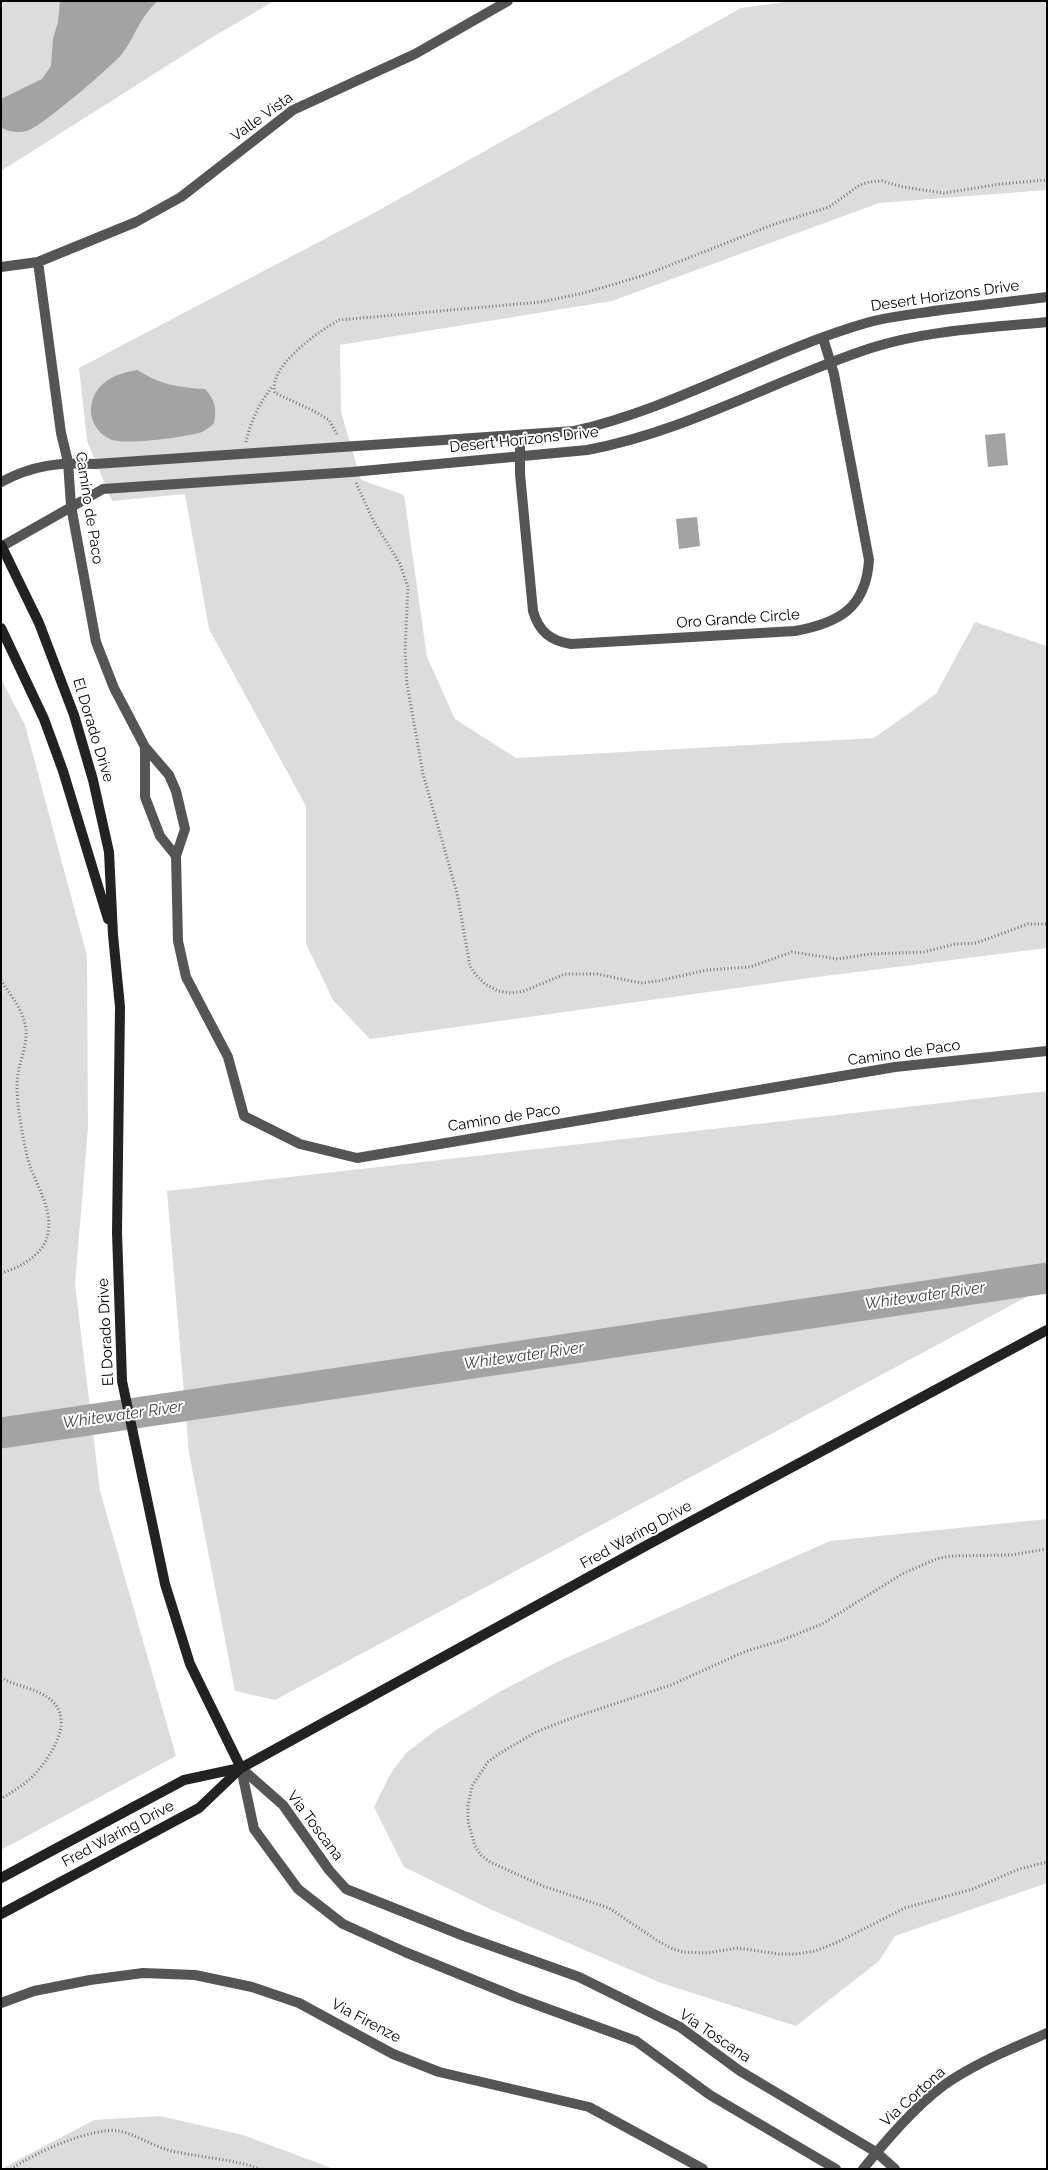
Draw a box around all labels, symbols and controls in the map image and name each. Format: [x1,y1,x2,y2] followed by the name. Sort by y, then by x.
[227,88,297,146] street label: Valle Vista
[870,277,1020,315] street label: Desert Horizons Drive
[449,423,599,457] street label: Desert Horizons Drive
[71,451,107,565] street label: Camino de Paco
[676,606,800,632] street label: Oro Grande Circle
[69,676,117,784] street label: El Dorado Drive
[847,1036,961,1070] street label: Camino de Paco
[447,1100,561,1136] street label: Camino de Paco
[94,1278,118,1386] street label: El Dorado Drive
[864,1278,986,1314] water label: Whitewater River
[463,1338,585,1374] water label: Whitewater River
[62,1397,184,1433] water label: Whitewater River
[577,1497,695,1573] street label: Fred Waring Drive
[283,1788,347,1864] street label: Via Toscana
[59,1797,177,1871] street label: Fred Waring Drive
[328,1995,404,2047] street label: Via Firenze
[676,2005,754,2067] street label: Via Toscana
[877,2063,949,2131] street label: Via Cortona

